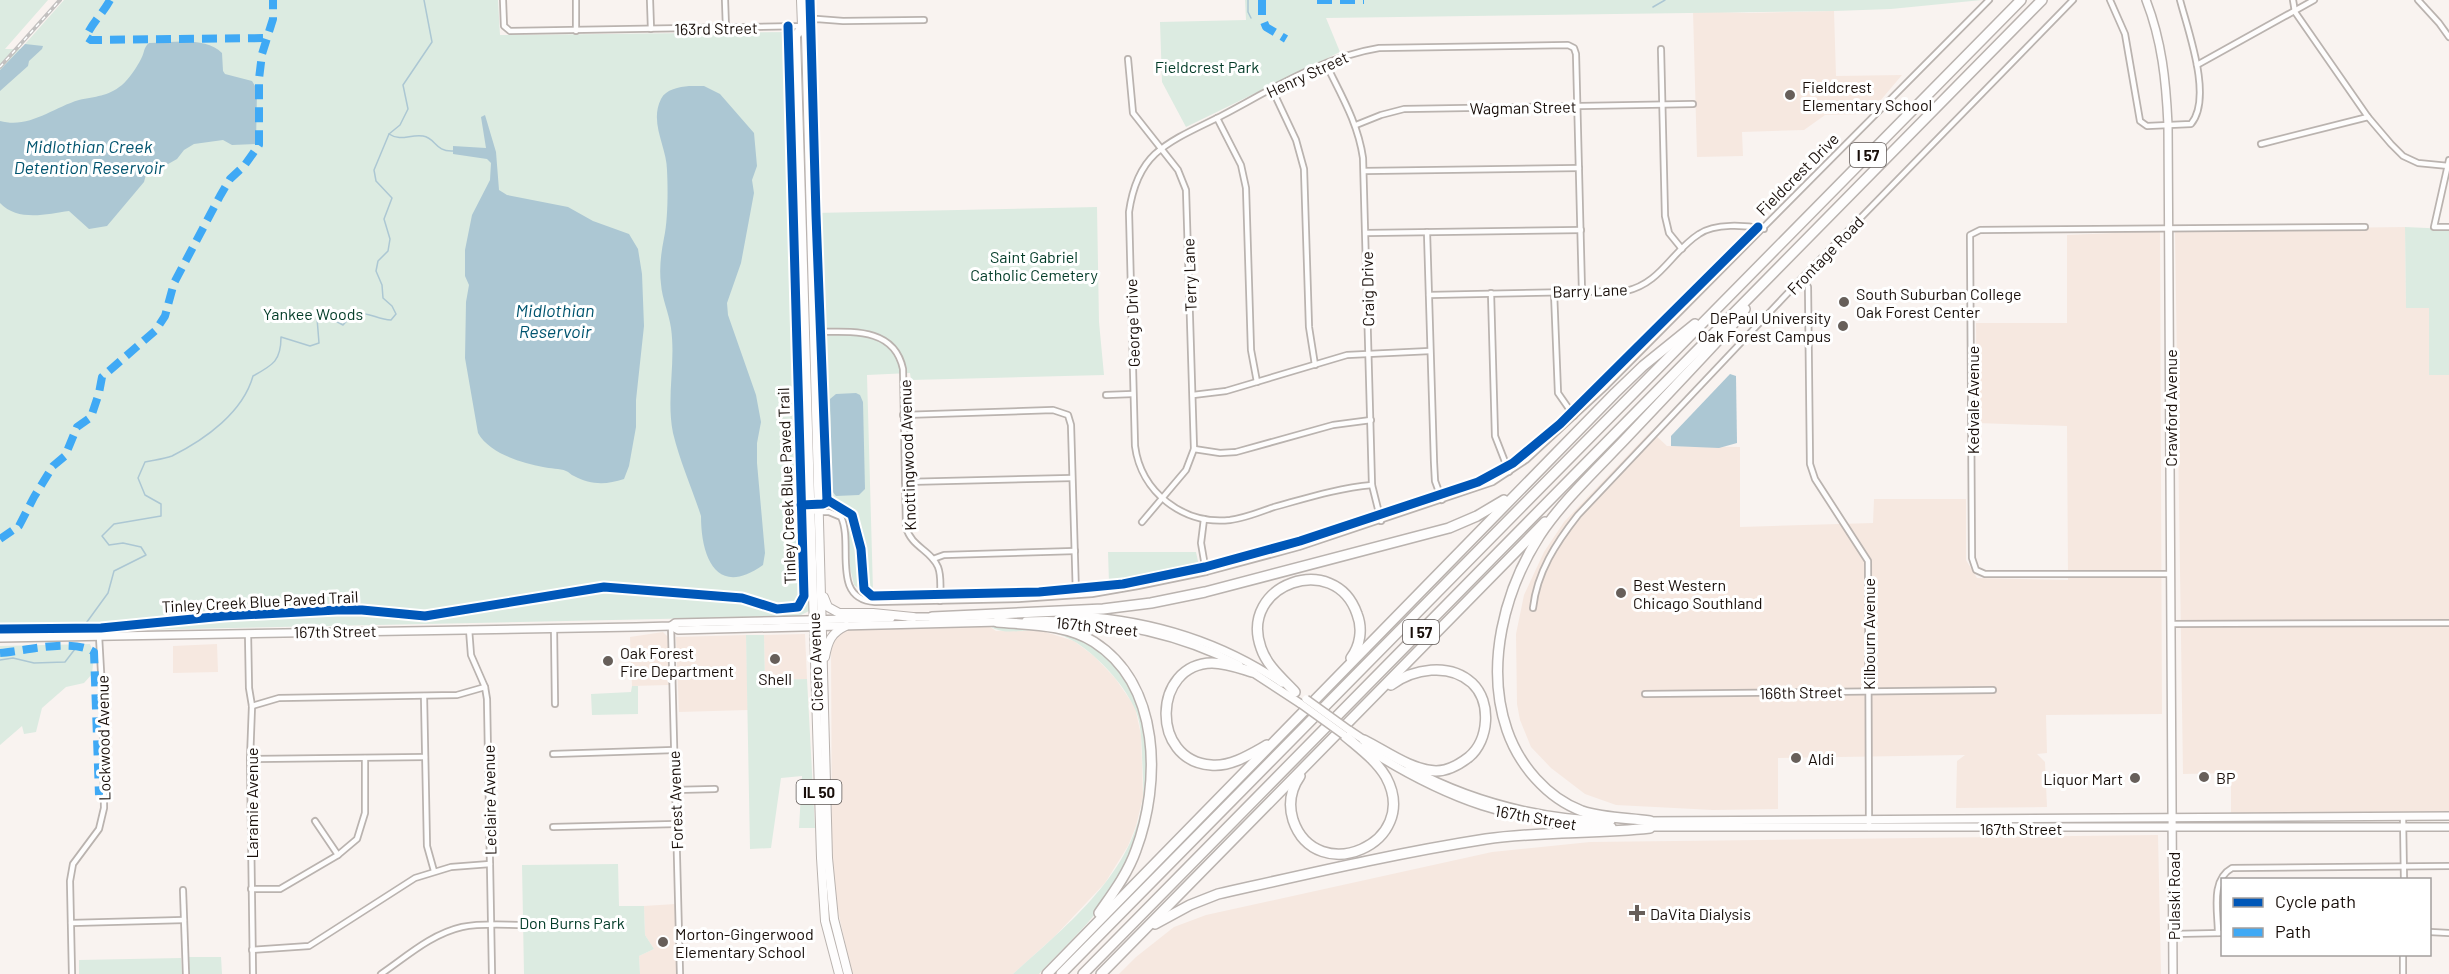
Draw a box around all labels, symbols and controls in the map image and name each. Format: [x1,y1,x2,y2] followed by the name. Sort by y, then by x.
[674,18,758,38] street label: 163rd Street
[1263,47,1351,101] street label: Henry Street
[1155,57,1259,76] park label: Fieldcrest Park
[1802,77,1932,114] place label: Fieldcrest Elementary School
[1783,88,1797,102] marker: Fieldcrest Elementary School
[1469,97,1577,117] street label: Wagman Street
[1752,129,1842,219] street label: Fieldcrest Drive
[14,135,165,178] water label: Midlothian Creek Detention Reservoir
[1850,143,1886,167] road number: I 57
[1783,212,1867,298] street label: Frontage Road
[1178,238,1200,312] street label: Terry Lane
[970,247,1098,284] park label: Saint Gabriel Catholic Cemetery
[1357,251,1377,327] street label: Craig Drive
[1121,278,1143,368] street label: George Drive
[1552,279,1628,301] street label: Barry Lane
[1856,284,2021,321] place label: South Suburban College Oak Forest Center
[1837,295,1851,309] marker: South Suburban College Oak Forest Center
[515,299,595,342] water label: Midlothian Reservoir
[263,304,363,323] park label: Yankee Woods
[1698,308,1832,345] place label: DePaul University Oak Forest Campus
[1836,319,1850,333] marker: DePaul University Oak Forest Campus
[1963,346,1982,454] street label: Kedvale Avenue
[2161,349,2180,467] street label: Crawford Avenue
[895,379,919,531] street label: Knottingwood Avenue
[773,387,799,585] street label: Tinley Creek Blue Paved Trail
[1633,575,1763,612] place label: Best Western Chicago Southland
[1859,578,1878,690] street label: Kilbourn Avenue
[161,586,359,616] street label: Tinley Creek Blue Paved Trail
[1614,586,1628,600] marker: Best Western Chicago Southland
[804,612,826,712] street label: Cicero Avenue
[1055,612,1139,640] street label: 167th Street
[1403,620,1439,644] road number: I 57
[293,621,377,641] street label: 167th Street
[620,643,734,680] place label: Oak Forest Fire Department
[768,652,782,666] marker: Shell
[601,654,615,668] marker: Oak Forest Fire Department
[758,669,792,688] place label: Shell
[92,675,114,801] street label: Lockwood Avenue
[1759,682,1843,702] street label: 166th Street
[479,745,499,855] street label: Leclaire Avenue
[242,747,261,859] street label: Laramie Avenue
[1808,749,1834,768] place label: Aldi
[664,750,686,850] street label: Forest Avenue
[1789,751,1803,765] marker: Aldi
[2216,768,2236,787] place label: BP
[2043,769,2123,788] place label: Liquor Mart
[2197,770,2211,784] marker: BP
[2128,771,2142,785] marker: Liquor Mart
[796,780,842,804] road number: IL 50
[1494,800,1578,834] street label: 167th Street
[1980,819,2062,838] street label: 167th Street
[2164,852,2183,940] street label: Pulaski Road
[2221,878,2431,956] legend
[2275,890,2356,912] text: Cycle path
[1628,904,1646,922] marker: DaVita Dialysis
[1650,904,1751,923] place label: DaVita Dialysis
[519,913,625,932] park label: Don Burns Park
[2275,920,2311,942] text: Path
[675,924,814,961] place label: Morton-Gingerwood Elementary School
[656,935,670,949] marker: Morton-Gingerwood Elementary School

